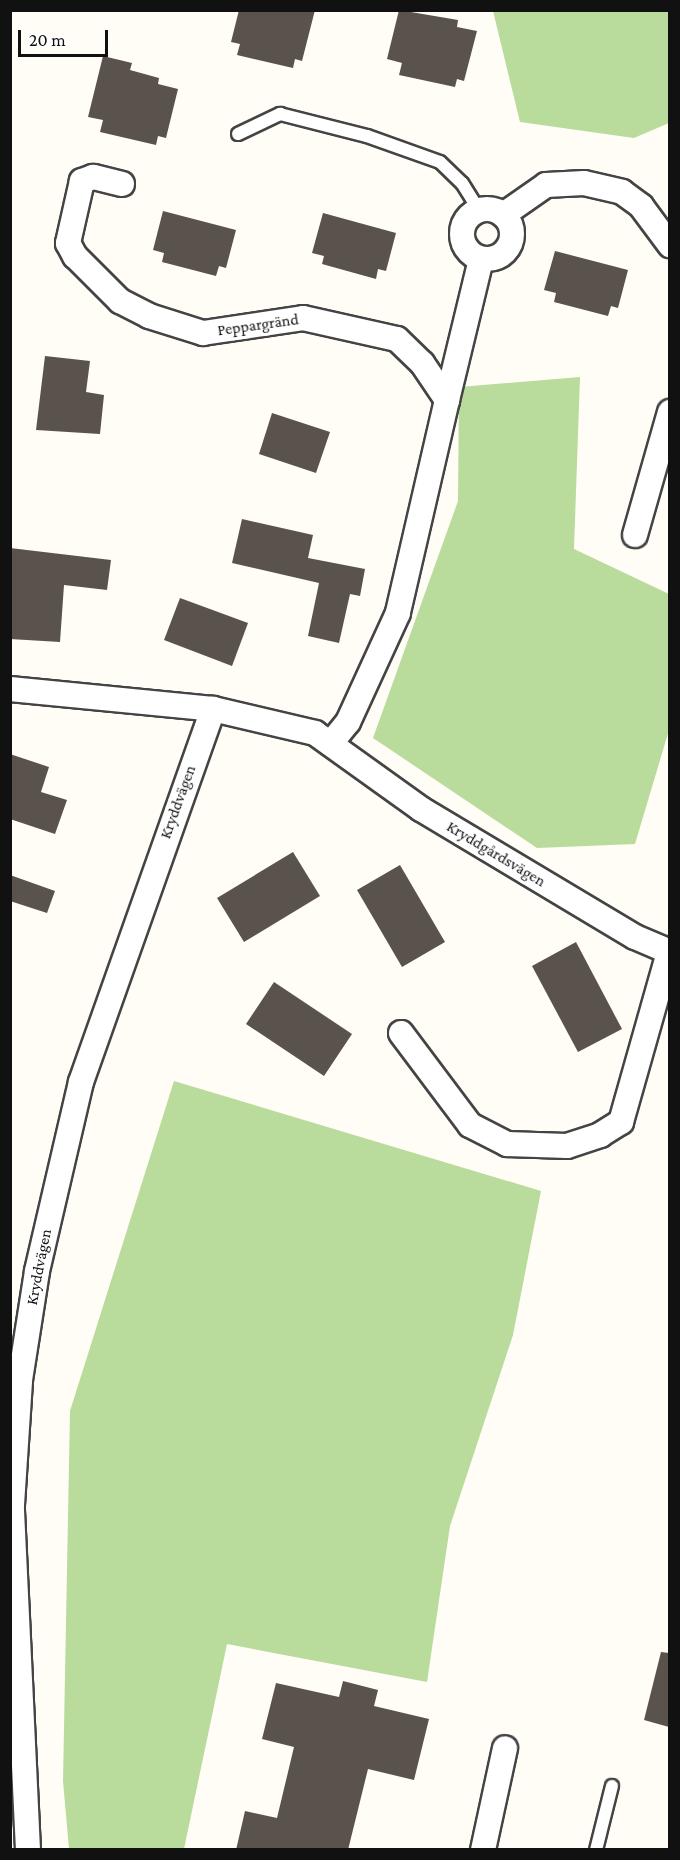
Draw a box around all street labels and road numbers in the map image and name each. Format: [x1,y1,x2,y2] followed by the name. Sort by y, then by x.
[216,310,300,340] street label: Peppargränd
[156,763,200,841] street label: Kryddvägen
[443,817,549,891] street label: Kryddgårdsvägen
[22,1227,56,1307] street label: Kryddvägen

